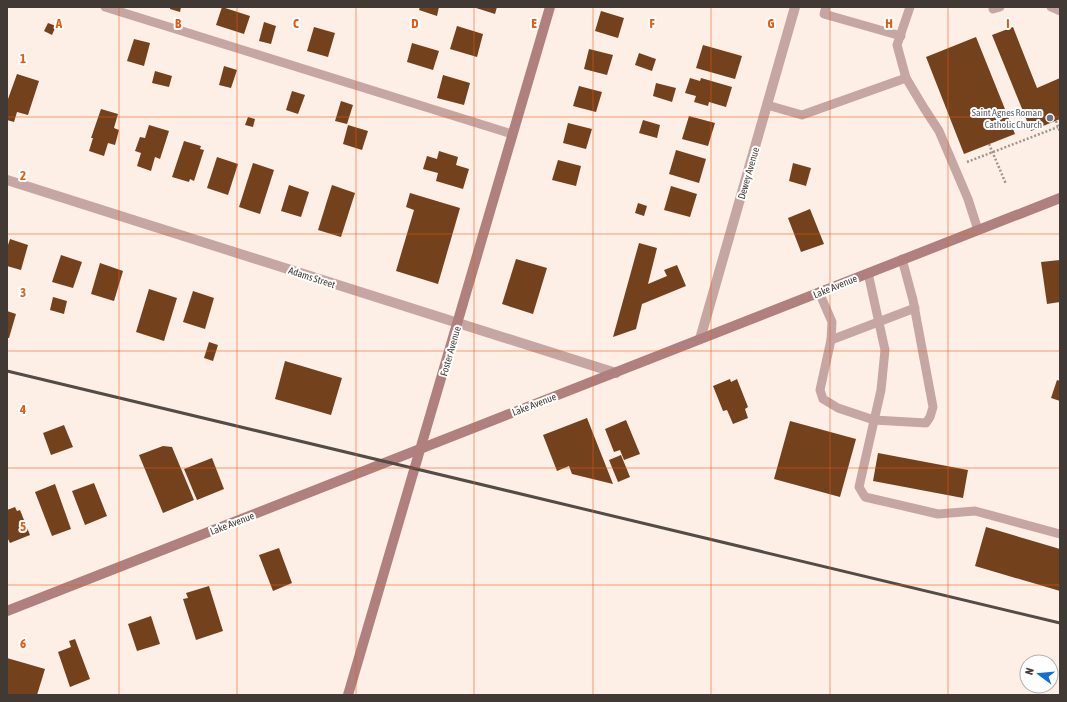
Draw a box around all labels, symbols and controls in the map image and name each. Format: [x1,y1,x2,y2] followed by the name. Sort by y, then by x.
[55,16,63,31] text: A
[175,16,182,31] text: B
[293,16,299,31] text: C
[411,16,419,31] text: D
[531,16,537,31] text: E
[649,16,655,31] text: F
[768,16,775,31] text: G
[885,16,893,31] text: H
[1006,16,1010,31] text: I
[20,51,26,66] text: 1
[972,107,1042,130] place label: Saint Agnes Roman Catholic Church
[1045,113,1055,123] marker: Saint Agnes Roman Catholic Church
[736,145,761,200] street label: Dewey Avenue
[20,168,26,183] text: 2
[287,265,337,290] street label: Adams Street
[812,273,859,300] street label: Lake Avenue
[20,285,26,300] text: 3
[438,324,463,377] street label: Foster Avenue
[511,391,558,418] street label: Lake Avenue
[19,402,26,417] text: 4
[209,510,256,537] street label: Lake Avenue
[20,519,26,534] text: 5
[20,636,26,651] text: 6
[1019,654,1059,694] north arrow
[1023,666,1036,676] text: N

